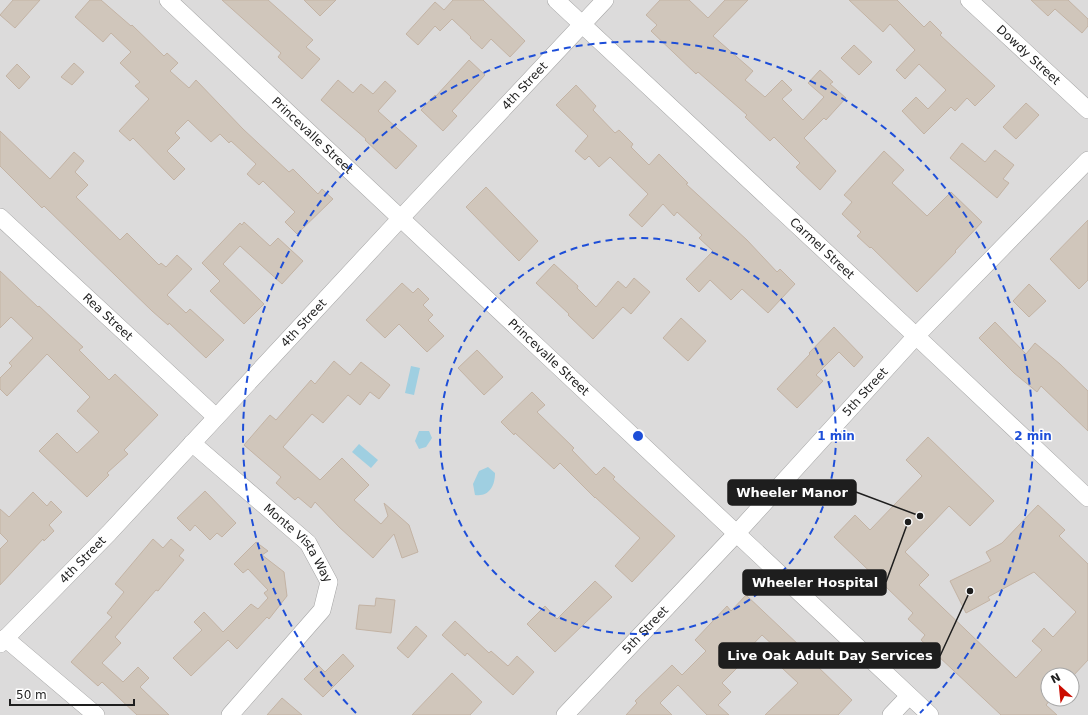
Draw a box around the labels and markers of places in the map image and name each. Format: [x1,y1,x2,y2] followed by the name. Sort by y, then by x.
[631,429,645,443] centre of rings
[728,480,856,505] callout: Wheeler Manor
[743,570,886,595] callout: Wheeler Hospital
[719,643,940,668] callout: Live Oak Adult Day Services

